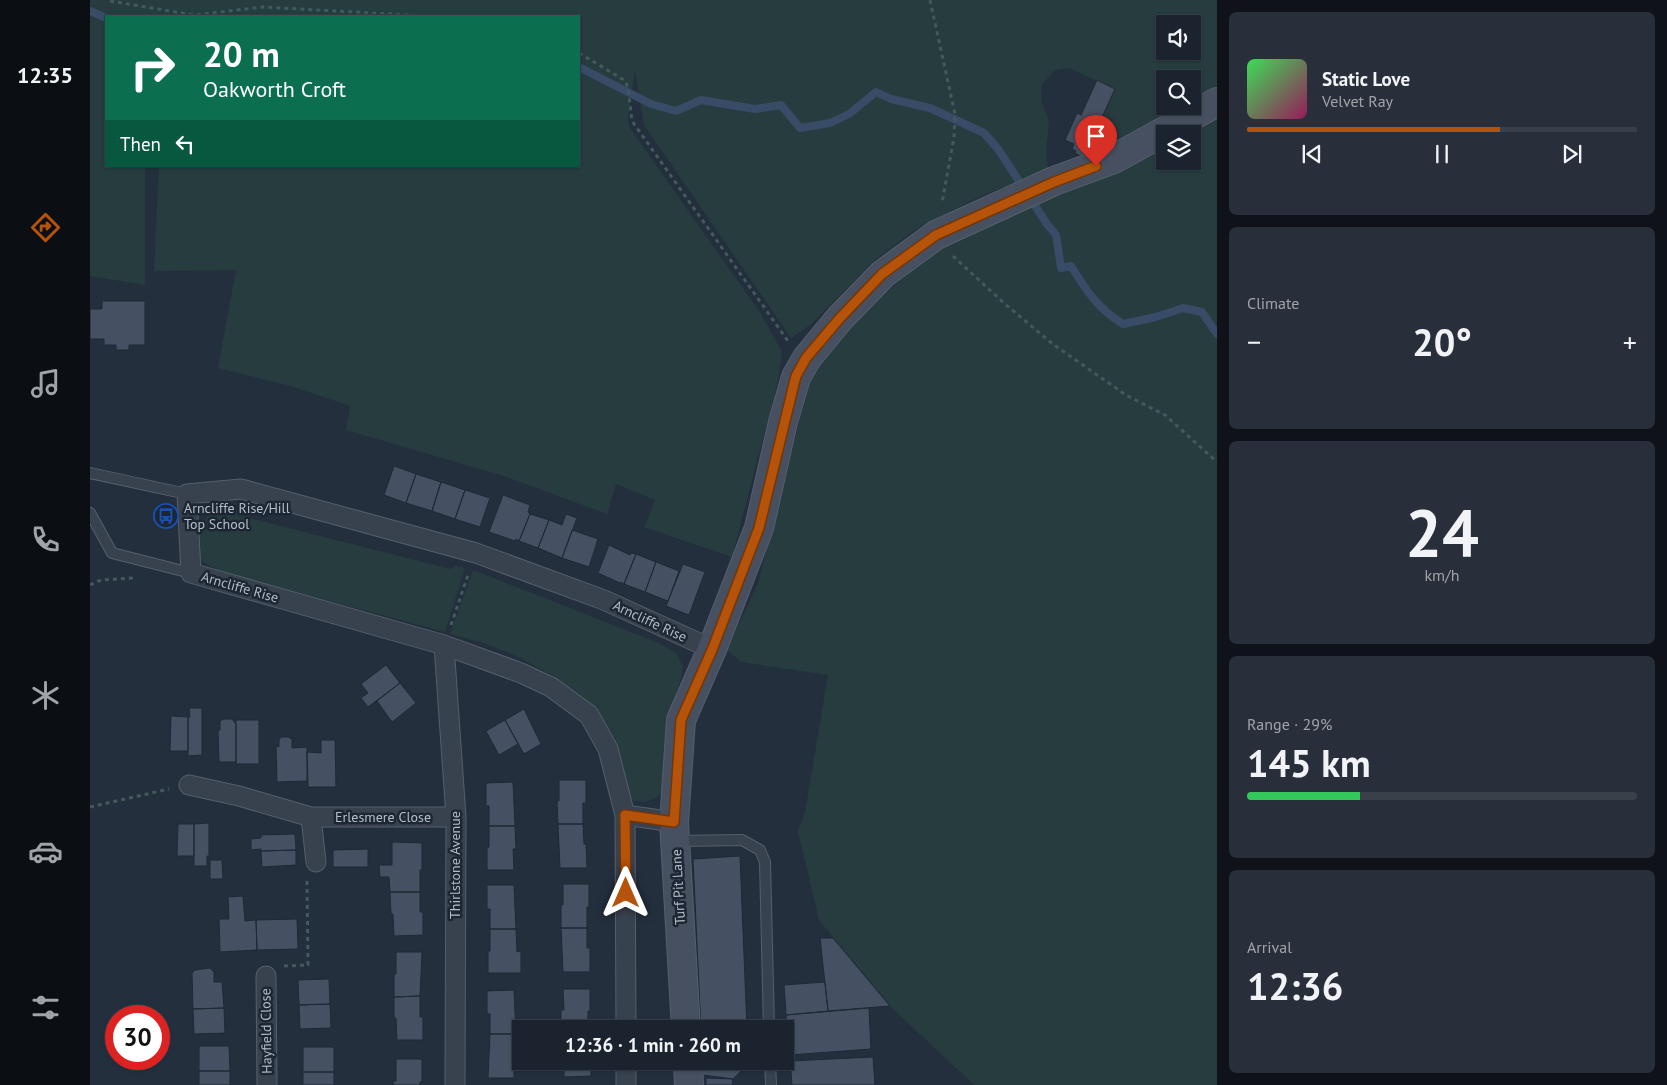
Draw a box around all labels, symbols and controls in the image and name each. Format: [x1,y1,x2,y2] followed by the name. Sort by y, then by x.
[1156,15,1201,170] map controls
[1156,15,1201,60] button: sound
[203,31,280,77] text: 20 m
[120,35,185,100] icon: right
[17,61,73,89] text: 12:35
[1322,67,1410,91] text: Static Love
[1156,70,1201,115] button: search
[203,75,346,103] text: Oakworth Croft
[1322,91,1393,111] text: Velvet Ray
[1075,115,1117,166] pin
[1082,122,1110,150] icon: arrive
[1156,125,1201,170] button: layers
[171,130,199,158] icon: left
[120,132,161,156] text: Then
[1298,140,1326,168] icon: previous
[1428,140,1456,168] icon: pause
[1558,140,1586,168] icon: next
[28,210,63,245] icon: directions
[1247,293,1299,313] text: Climate
[1412,317,1472,366] text: 20°
[1247,323,1261,360] text: −
[1623,323,1637,360] text: +
[28,366,63,401] icon: music
[1405,490,1479,574] text: 24
[184,499,290,533] place label: Arncliffe Rise/Hill Top School
[153,503,179,529] bus stop icon: Arncliffe Rise/Hill Top School
[28,522,63,557] icon: phone
[1424,565,1460,585] text: km/h
[199,567,281,607] street label: Arncliffe Rise
[610,596,690,646] street label: Arncliffe Rise
[28,678,63,713] icon: climate
[1247,714,1332,734] text: Range · 29%
[1247,738,1371,787] text: 145 km
[335,808,431,826] street label: Erlesmere Close
[446,811,464,919] street label: Thirlstone Avenue
[28,834,63,869] icon: car
[667,849,689,925] street label: Turf Pit Lane
[599,866,651,918] position arrow
[1247,937,1292,957] text: Arrival
[1247,961,1343,1010] text: 12:36
[256,988,276,1074] street label: Hayfield Close
[28,990,63,1025] icon: filters
[105,1005,170,1070] speed limit sign: 30
[565,1033,741,1057] text: 12:36 · 1 min · 260 m

